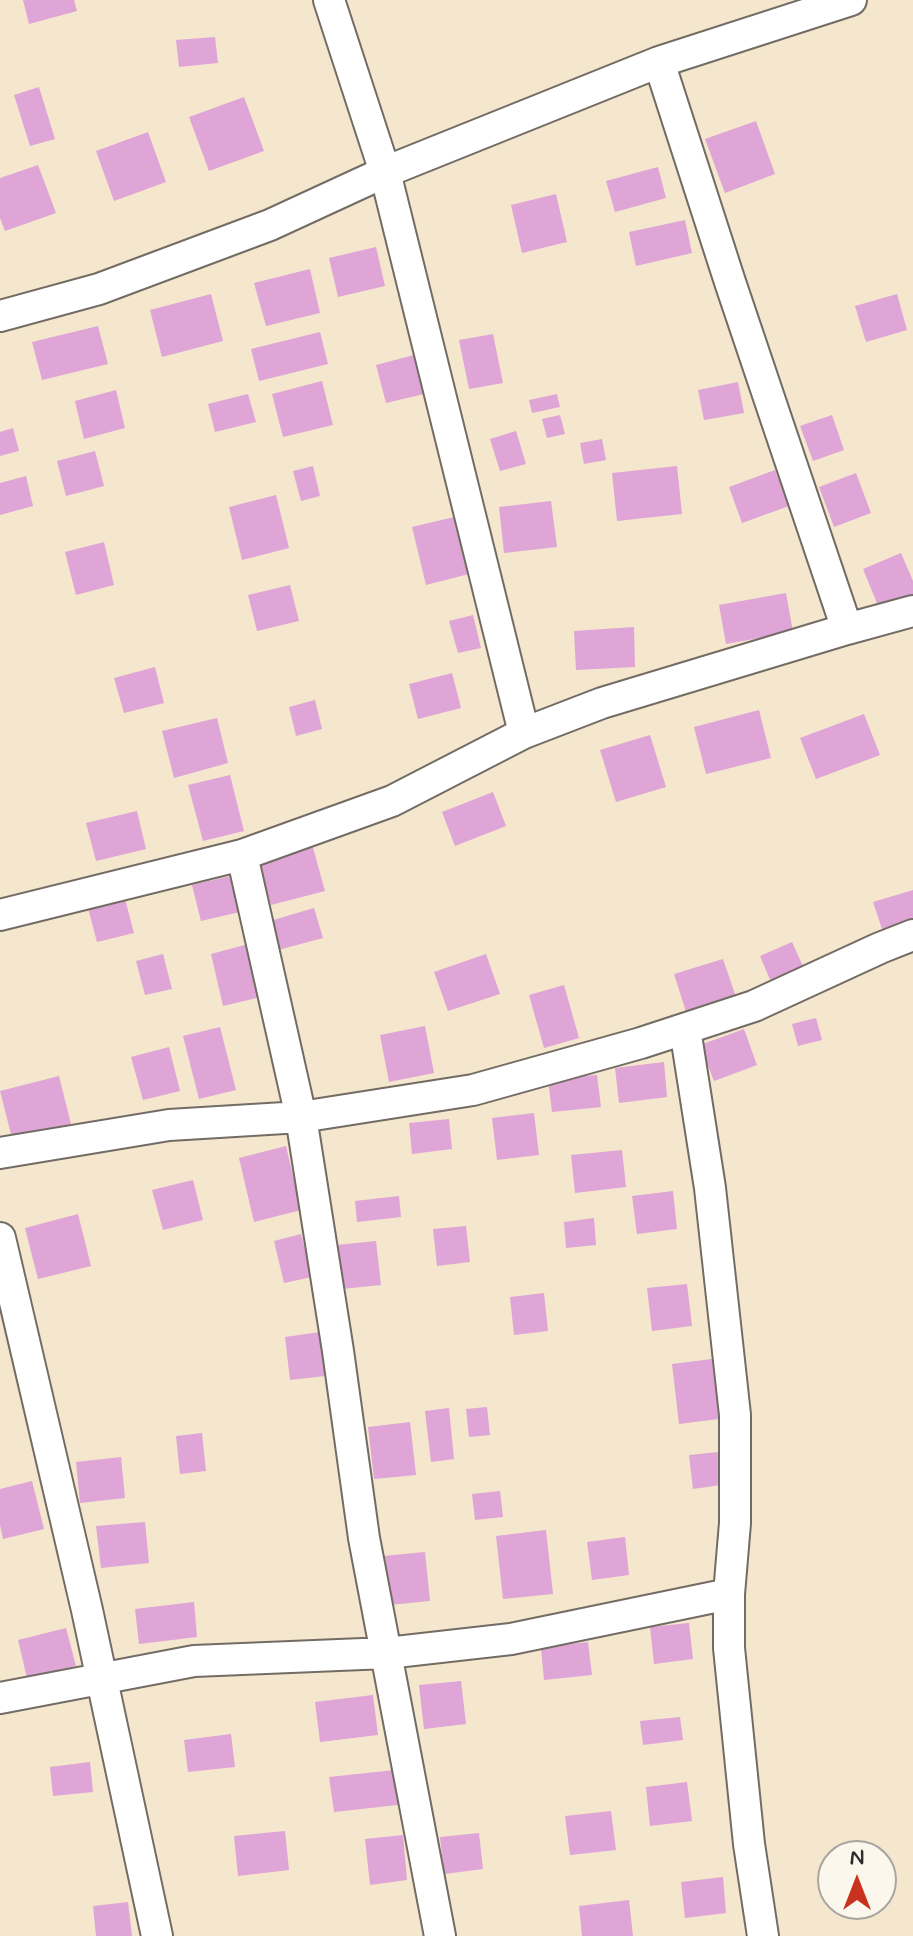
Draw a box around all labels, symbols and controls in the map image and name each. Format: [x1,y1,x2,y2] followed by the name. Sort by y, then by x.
[817,1840,897,1920] north arrow
[850,1844,864,1872] text: N

